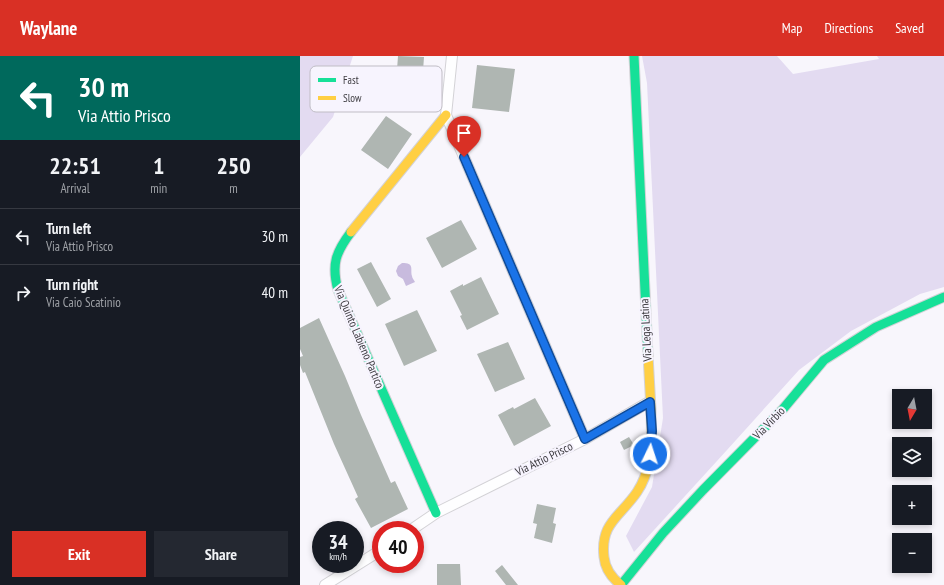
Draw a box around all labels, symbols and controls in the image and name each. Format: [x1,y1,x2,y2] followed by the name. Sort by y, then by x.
[20,16,77,40] text: Waylane
[782,19,802,37] text: Map
[824,19,873,37] text: Directions
[895,19,924,37] text: Saved
[310,66,442,112] legend
[78,68,129,105] text: 30 m
[12,72,64,124] icon: left
[343,73,359,87] text: Fast
[343,91,362,105] text: Slow
[78,104,171,127] text: Via Attio Prisco
[447,116,481,157] pin
[453,122,475,144] icon: arrive
[49,150,101,181] text: 22:51
[153,150,164,181] text: 1
[216,150,251,181] text: 250
[60,180,90,197] text: Arrival
[150,180,167,197] text: min
[229,180,238,197] text: m
[46,219,91,238] text: Turn left
[12,226,34,248] icon: left
[262,227,288,246] text: 30 m
[46,238,113,255] text: Via Attio Prisco
[46,275,98,294] text: Turn right
[12,282,34,304] icon: right
[331,282,388,390] street label: Via Quinto Labieno Partico
[262,283,288,302] text: 40 m
[46,294,121,311] text: Via Caio Scatinio
[636,298,655,363] street label: Via Lega Latina
[892,389,932,429] north arrow
[892,389,932,573] map controls
[749,403,788,443] street label: Via Virbio
[629,433,671,475] position arrow
[892,437,932,477] button: layers
[512,438,575,479] street label: Via Attio Prisco
[892,485,932,525] button: +
[372,521,424,573] speed limit sign: 40
[328,529,348,555] text: 34
[12,531,146,577] button: Exit
[154,531,288,577] button: Share
[892,533,932,573] button: −
[329,550,347,563] text: km/h

